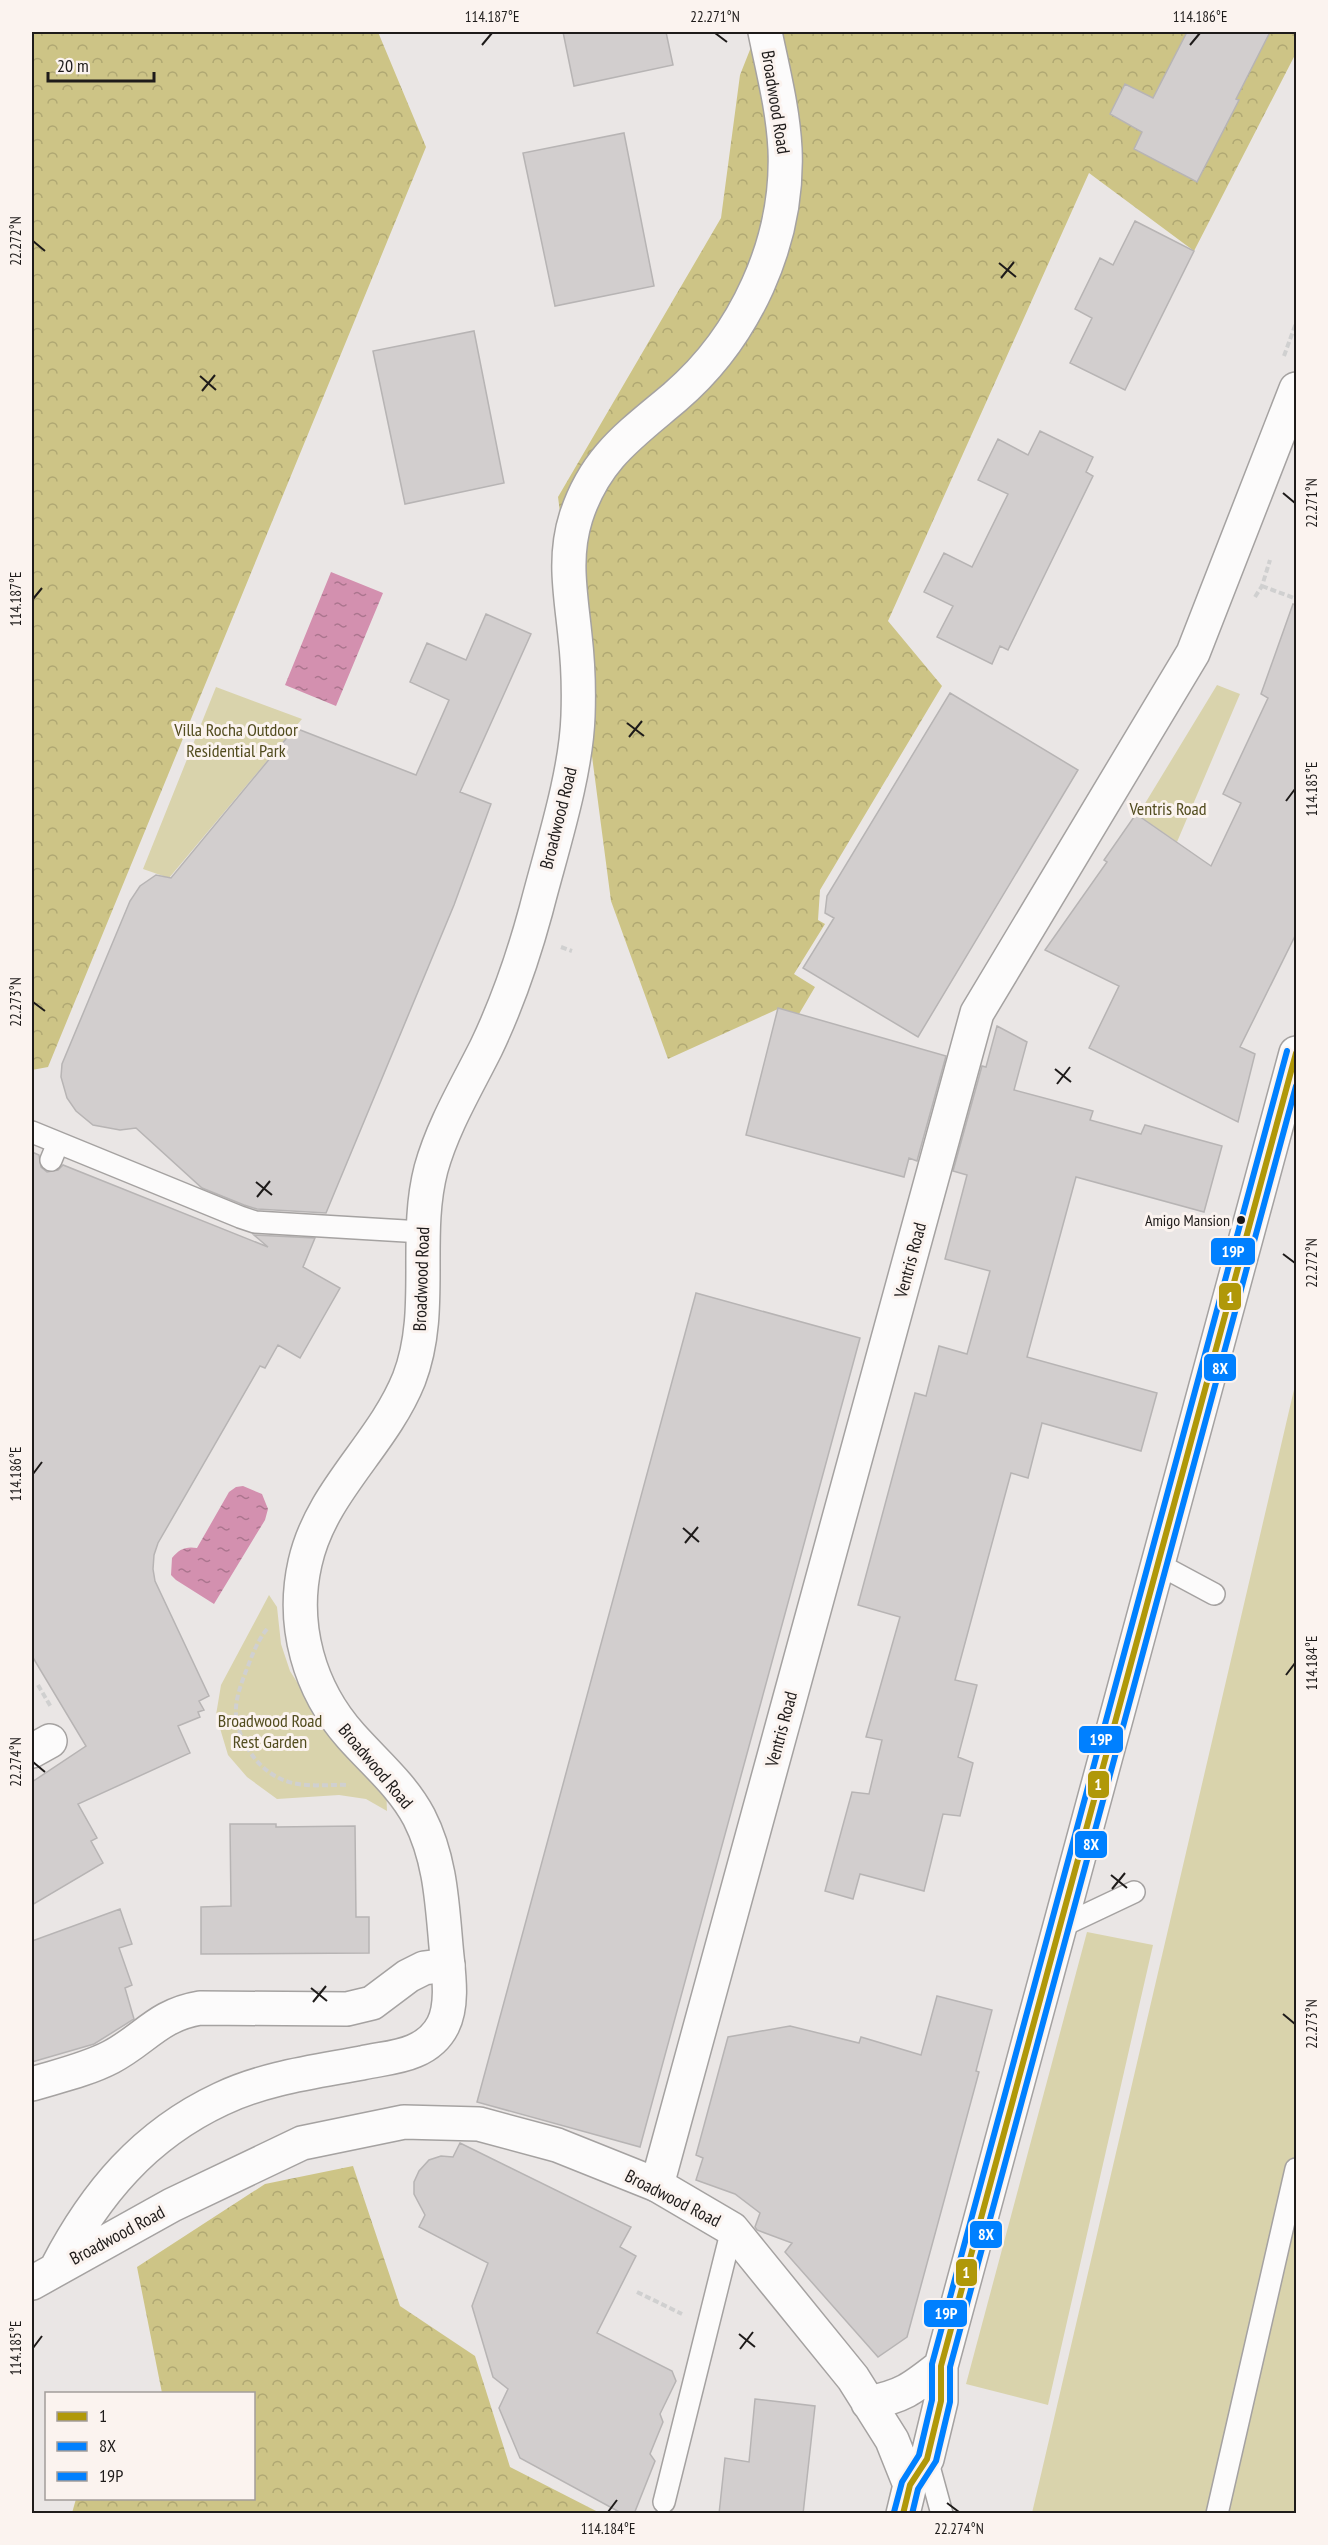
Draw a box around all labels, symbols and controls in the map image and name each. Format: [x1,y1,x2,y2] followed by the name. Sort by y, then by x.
[465,7,519,26] text: 114.187°E
[690,7,740,26] text: 22.271°N
[1173,7,1227,26] text: 114.186°E
[48,45,154,83] scale bar
[756,49,796,155] street label: Broadwood Road
[57,54,89,77] text: 20 m
[6,216,25,266] text: 22.272°N
[1302,478,1321,528] text: 22.271°N
[6,572,25,626] text: 114.187°E
[173,718,298,762] park label: Villa Rocha Outdoor Residential Park
[1302,762,1321,816] text: 114.185°E
[534,765,582,871] street label: Broadwood Road
[1128,797,1207,820] park label: Ventris Road
[6,977,25,1027] text: 22.273°N
[1145,1210,1230,1230] place label: Amigo Mansion
[1235,1214,1247,1226] marker: Amigo Mansion
[889,1220,931,1301] street label: Ventris Road
[408,1226,434,1332] street label: Broadwood Road
[1210,1237,1256,1266] line badge: 19P
[1302,1238,1321,1288] text: 22.272°N
[1222,1241,1245,1261] text: 19P
[1218,1282,1242,1311] line badge: 1
[1226,1287,1234,1307] text: 1
[1203,1353,1237,1382] line badge: 8X
[1212,1358,1229,1378] text: 8X
[6,1447,25,1501] text: 114.186°E
[1302,1636,1321,1690] text: 114.184°E
[760,1689,802,1770] street label: Ventris Road
[218,1709,322,1753] park label: Broadwood Road Rest Garden
[334,1719,418,1813] street label: Broadwood Road
[1078,1725,1124,1754] line badge: 19P
[1090,1729,1113,1749] text: 19P
[6,1737,25,1787] text: 22.274°N
[1087,1770,1110,1799] line badge: 1
[1094,1774,1102,1794] text: 1
[1074,1830,1108,1859] line badge: 8X
[1083,1834,1100,1854] text: 8X
[1302,1999,1321,2049] text: 22.273°N
[621,2164,725,2232] street label: Broadwood Road
[65,2200,169,2270] street label: Broadwood Road
[969,2220,1003,2249] line badge: 8X
[978,2224,995,2244] text: 8X
[955,2258,978,2287] line badge: 1
[962,2262,970,2282] text: 1
[923,2299,968,2328] line badge: 19P
[935,2303,958,2323] text: 19P
[6,2321,25,2375] text: 114.185°E
[45,2392,255,2500] legend
[99,2404,107,2427] text: 1
[99,2434,116,2457] text: 8X
[99,2464,123,2487] text: 19P
[581,2519,635,2538] text: 114.184°E
[934,2519,984,2538] text: 22.274°N

